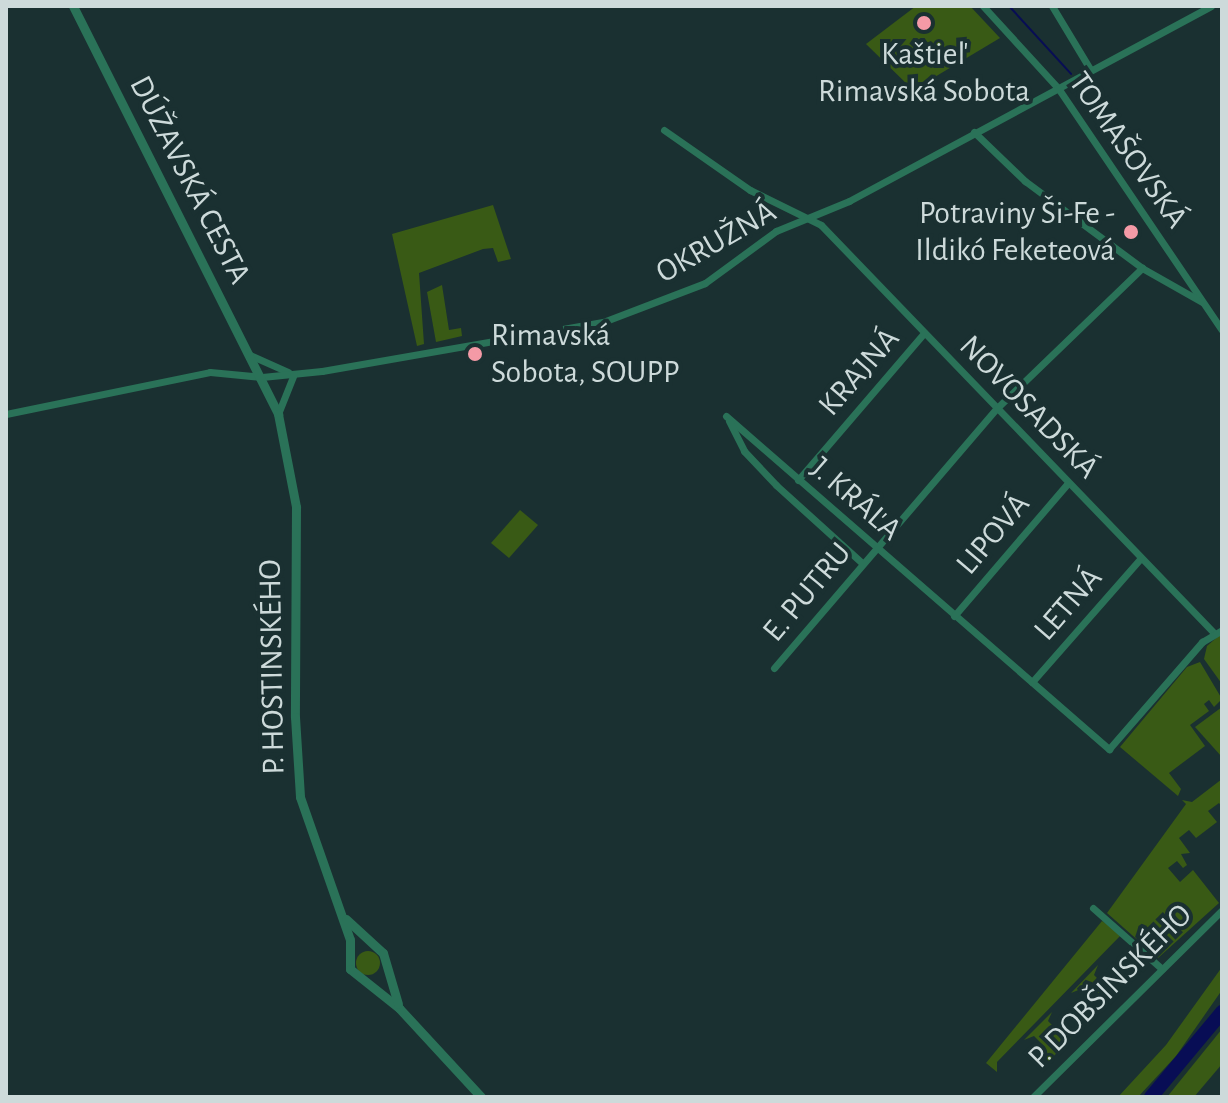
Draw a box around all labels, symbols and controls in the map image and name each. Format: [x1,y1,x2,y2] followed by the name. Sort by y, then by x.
[915,14,933,32] marker: Kaštieľ Rimavská Sobota
[818,36,1030,111] place label: Kaštieľ Rimavská Sobota
[1060,64,1196,236] street label: TOMAŠOVSKÁ
[121,70,259,290] street label: DÚŽAVSKÁ CESTA
[649,192,783,292] street label: OKRUŽNÁ
[915,195,1115,270] place label: Potraviny Ši-Fe - Ildikó Feketeová
[1122,223,1140,241] marker: Potraviny Ši-Fe - Ildikó Feketeová
[491,317,680,392] place label: Rimavská Sobota, SOUPP
[810,320,908,424] street label: KRAJNÁ
[951,327,1107,487] street label: NOVOSADSKÁ
[466,345,484,363] marker: Rimavská Sobota, SOUPP
[803,449,909,549] street label: J. KRÁĽA
[948,486,1038,582] street label: LIPOVÁ
[755,535,859,649] street label: E. PUTRU
[251,559,293,775] street label: P. HOSTINSKÉHO
[1026,559,1110,649] street label: LETNÁ
[1020,896,1200,1076] street label: P. DOBŠINSKÉHO

